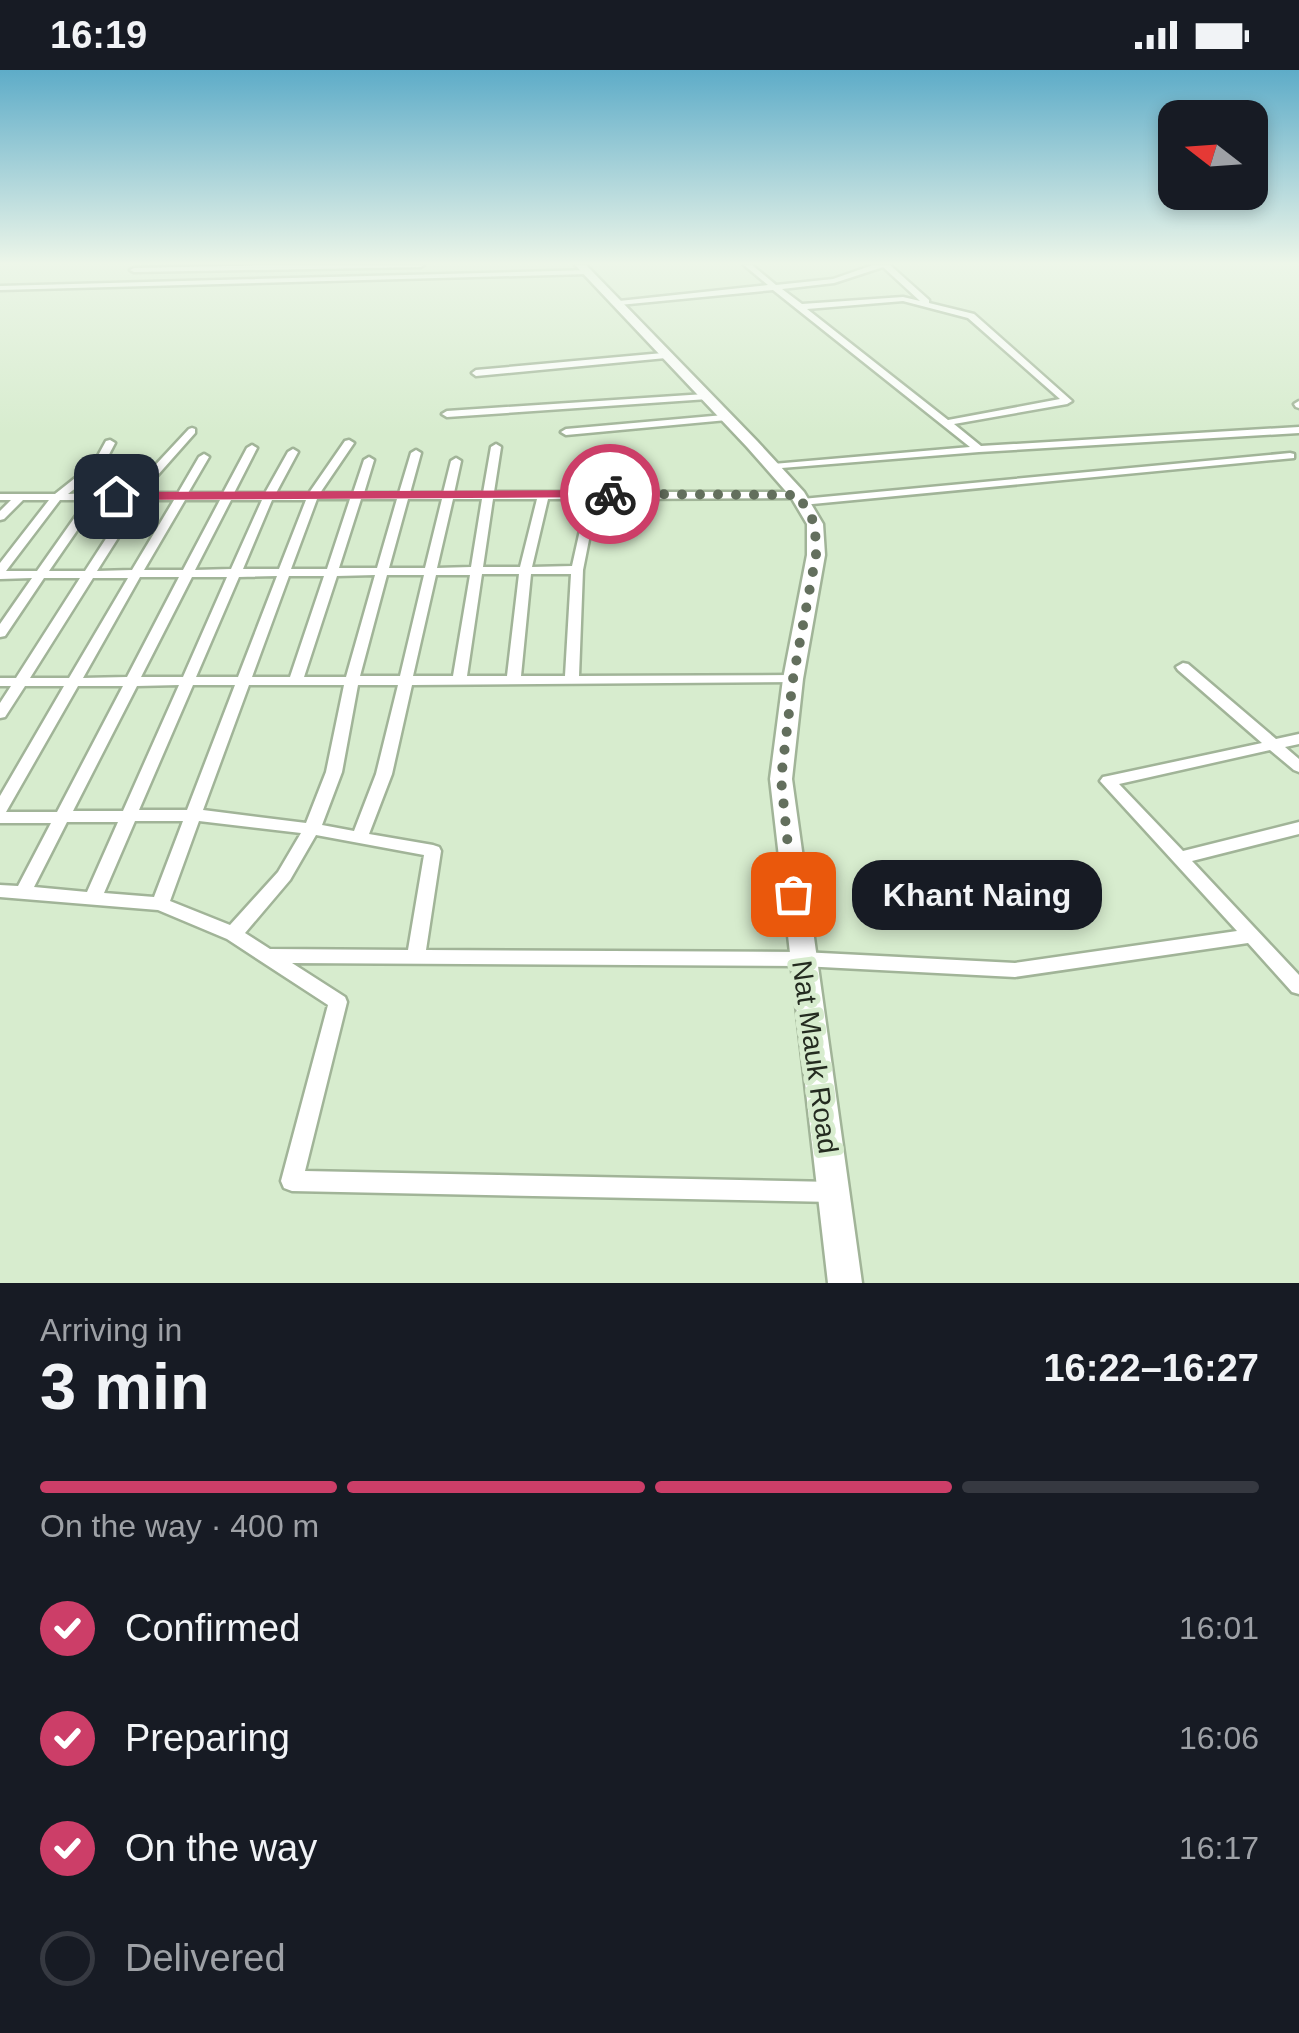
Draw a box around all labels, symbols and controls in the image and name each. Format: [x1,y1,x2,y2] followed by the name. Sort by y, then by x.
[50,14,147,56] text: 16:19
[1158,100,1268,210] north arrow
[1158,100,1268,210] map controls
[560,444,660,544] courier
[74,454,159,539] pin
[583,467,638,522] icon: bike
[89,469,144,524] icon: home
[751,852,836,937] pin
[853,859,1103,929] callout: Khant Naing
[766,867,821,922] icon: bag
[883,877,1071,913] text: Khant Naing
[786,959,844,1155] street label: Nat Mauk Road
[40,1312,182,1348] text: Arriving in
[1043,1347,1259,1389] text: 16:22–16:27
[40,1350,210,1423] text: 3 min
[40,1508,319,1544] text: On the way · 400 m
[40,1601,95,1656] icon: check
[125,1607,300,1649] text: Confirmed
[1179,1610,1259,1646] text: 16:01
[40,1711,95,1766] icon: check
[125,1717,290,1759] text: Preparing
[1179,1720,1259,1756] text: 16:06
[40,1821,95,1876] icon: check
[125,1827,317,1869] text: On the way
[1179,1830,1259,1866] text: 16:17
[125,1937,286,1979] text: Delivered

